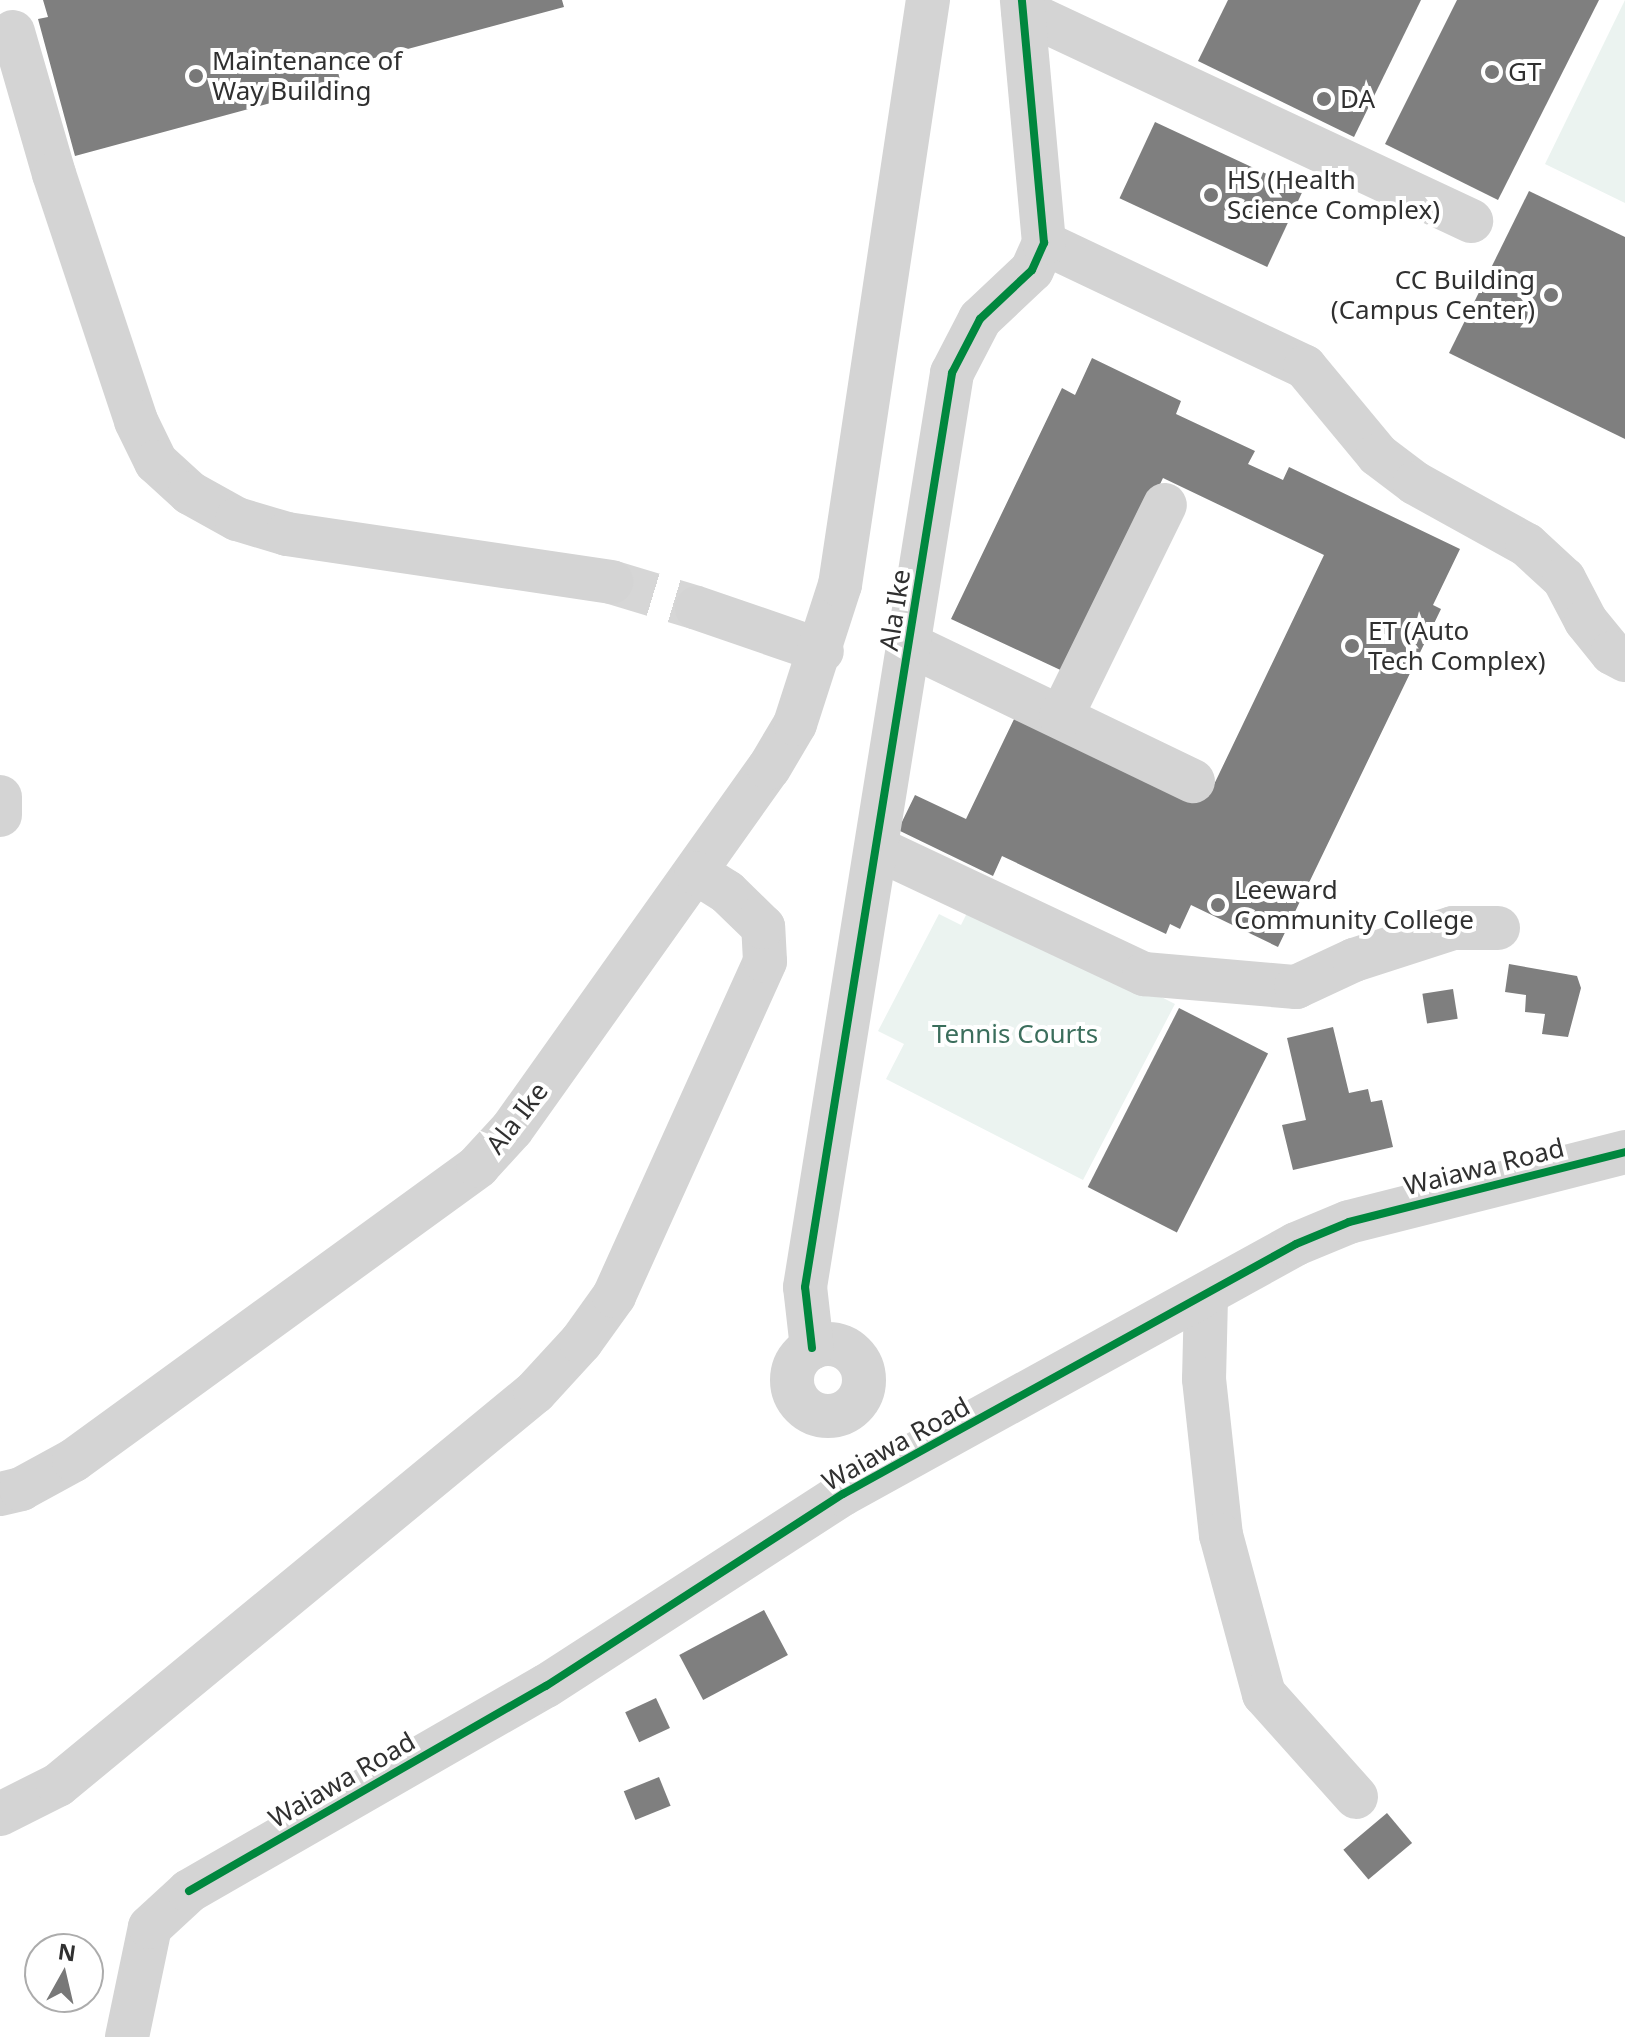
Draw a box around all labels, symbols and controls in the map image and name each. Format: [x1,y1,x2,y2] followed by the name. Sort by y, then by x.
[212,45,402,106] place label: Maintenance of Way Building
[1508,56,1541,88] place label: GT
[1483,63,1501,81] marker: GT
[187,67,205,85] marker: Maintenance of Way Building
[1340,83,1375,115] place label: DA
[1315,90,1333,108] marker: DA
[1227,164,1440,226] place label: HS (Health Science Complex)
[1202,186,1220,204] marker: HS (Health Science Complex)
[1331,264,1535,326] place label: CC Building (Campus Center)
[1542,286,1560,304] marker: CC Building (Campus Center)
[873,567,917,653] street label: Ala Ike
[1368,615,1545,676] place label: ET (Auto Tech Complex)
[1343,637,1361,655] marker: ET (Auto Tech Complex)
[1234,874,1474,936] place label: Leeward Community College
[1209,896,1227,914] marker: Leeward Community College
[932,1018,1098,1050] park label: Tennis Courts
[479,1076,555,1160] street label: Ala Ike
[1401,1132,1567,1202] street label: Waiawa Road
[817,1391,975,1497] street label: Waiawa Road
[263,1726,421,1834] street label: Waiawa Road
[24,1933,104,2013] north arrow
[56,1935,78,1967] text: N

